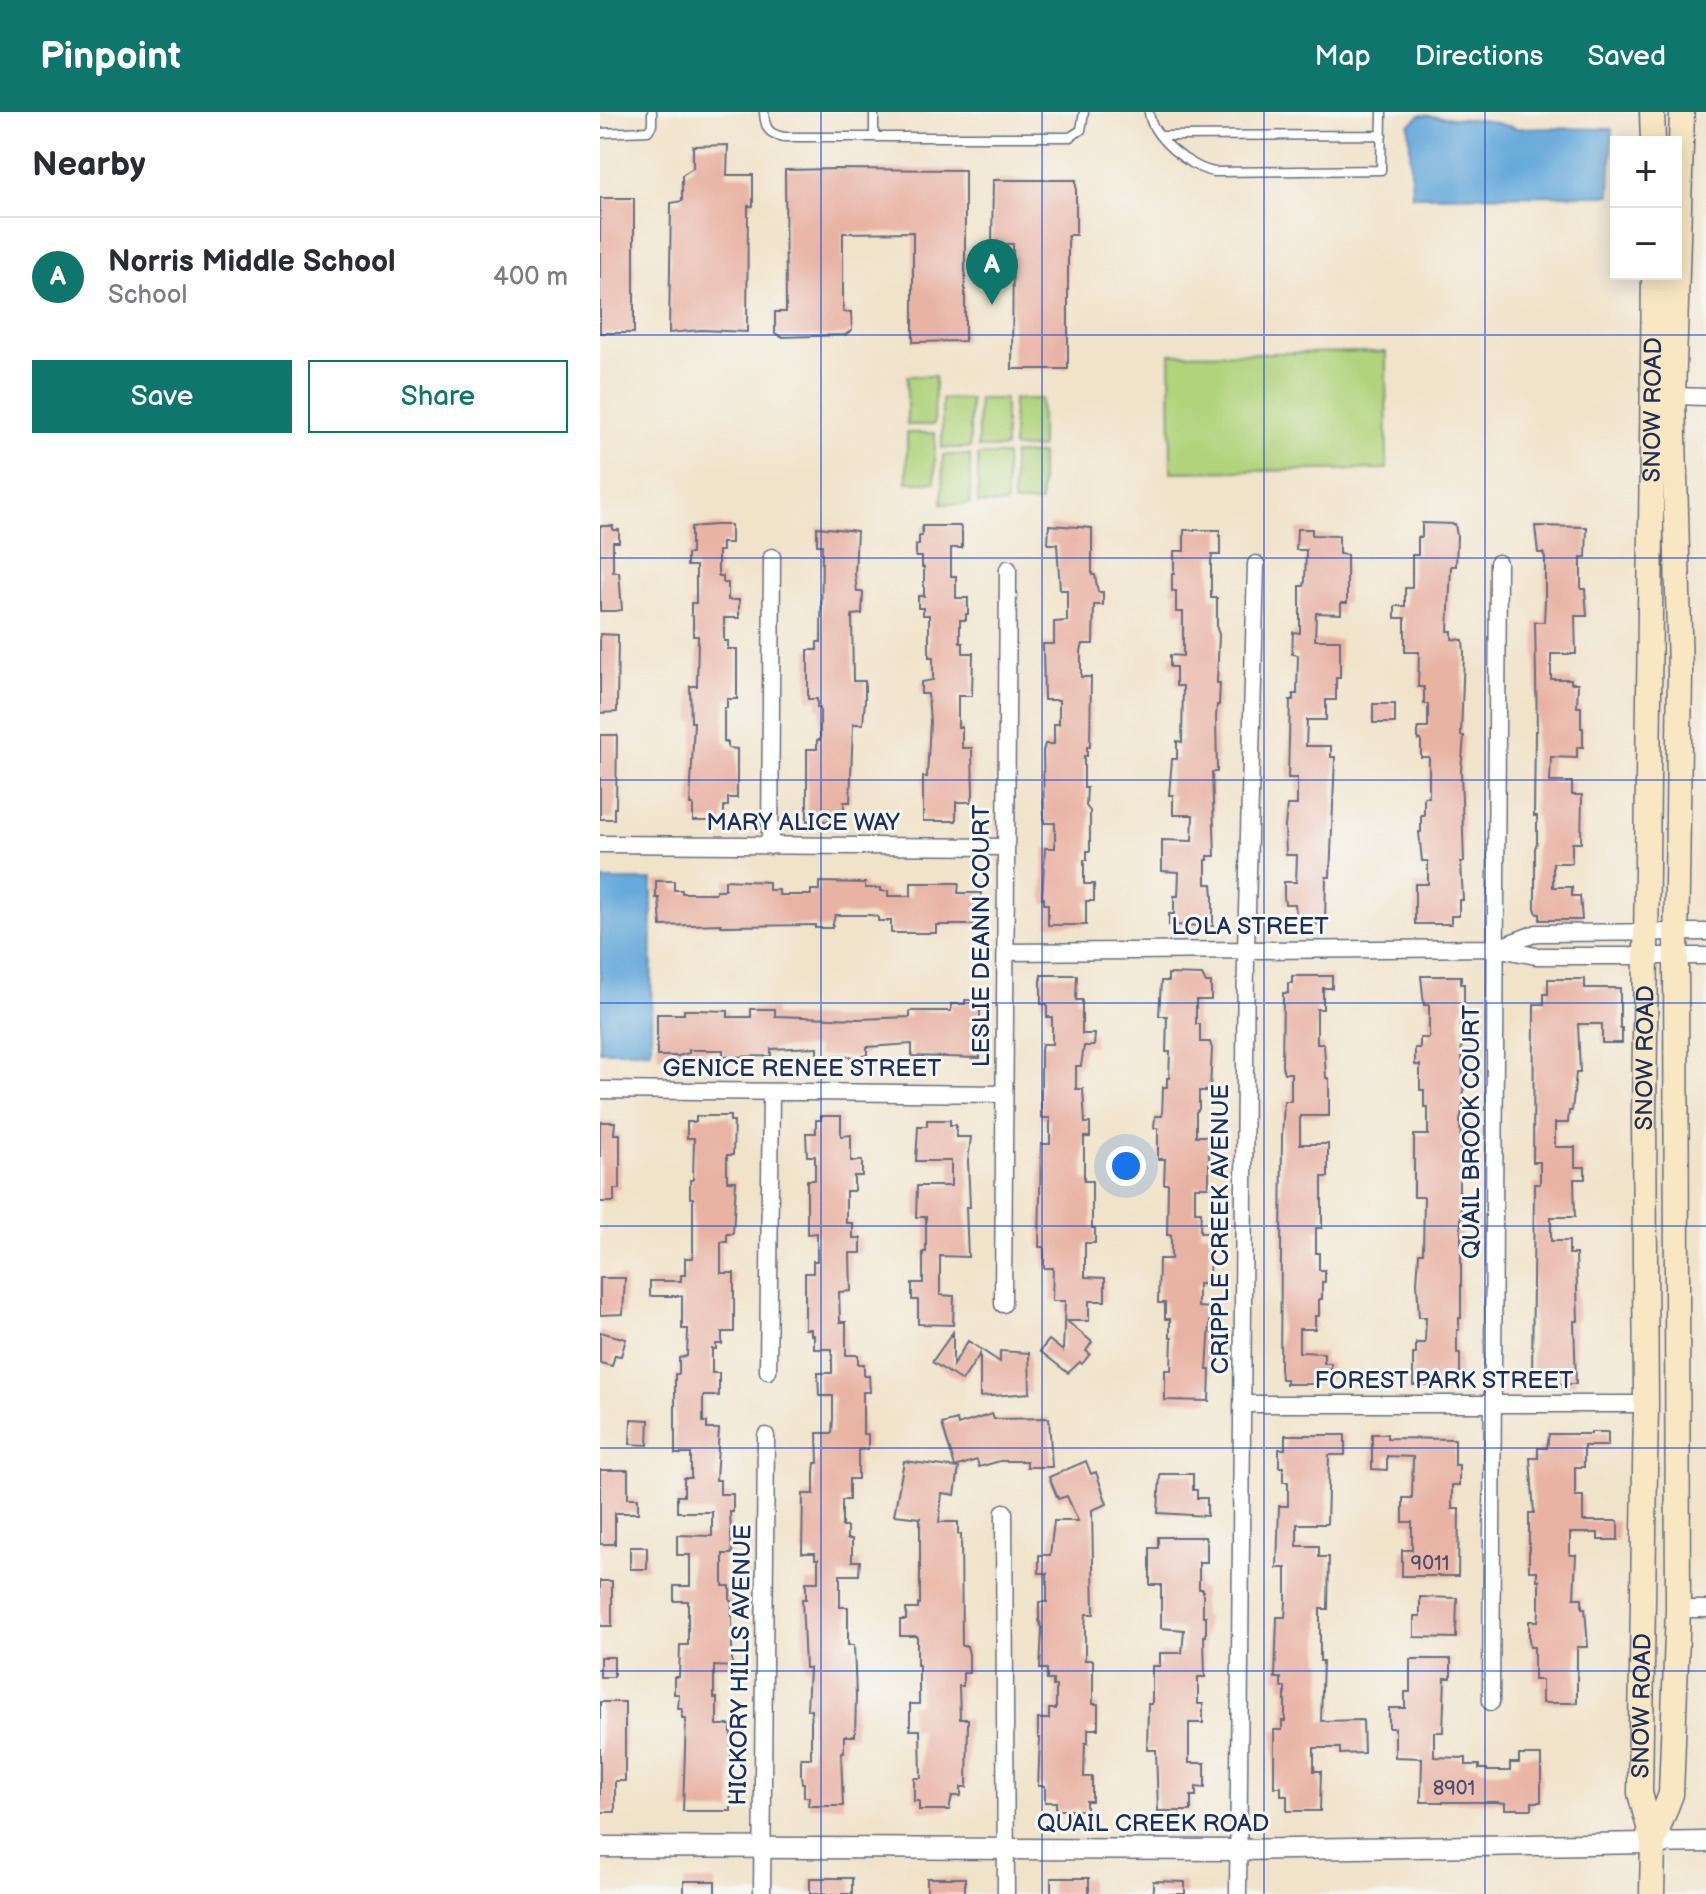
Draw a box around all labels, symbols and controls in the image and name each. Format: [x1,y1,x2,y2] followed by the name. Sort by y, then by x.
[40,34,181,79] text: Pinpoint
[1314,40,1371,73] text: Map
[1415,40,1543,73] text: Directions
[1587,40,1666,73] text: Saved
[1610,136,1682,280] map controls
[1610,136,1682,208] button: +
[32,144,146,185] text: Nearby
[1610,208,1682,280] button: −
[966,239,1018,305] pin: A
[108,244,396,280] text: Norris Middle School
[50,262,66,293] text: A
[493,262,568,293] text: 400 m
[108,280,187,311] text: School
[1638,337,1668,483] street label: SNOW ROAD
[32,360,292,433] button: Save
[308,360,568,433] button: Share
[967,804,996,1067] street label: LESLIE DEANN COURT
[706,808,901,837] street label: MARY ALICE WAY
[1171,912,1329,941] street label: LOLA STREET
[1630,985,1661,1131] street label: SNOW ROAD
[1457,1004,1486,1259] street label: QUAIL BROOK COURT
[663,1054,942,1083] street label: GENICE RENEE STREET
[1206,1084,1235,1374] street label: CRIPPLE CREEK AVENUE
[1106,1146,1146,1186] your location
[1315,1366,1574,1395] street label: FOREST PARK STREET
[724,1524,757,1806] street label: HICKORY HILLS AVENUE
[1411,1552,1449,1576] house number: 9011
[1626,1633,1657,1779] street label: SNOW ROAD
[1433,1777,1475,1801] house number: 8901
[1037,1809,1269,1838] street label: QUAIL CREEK ROAD

